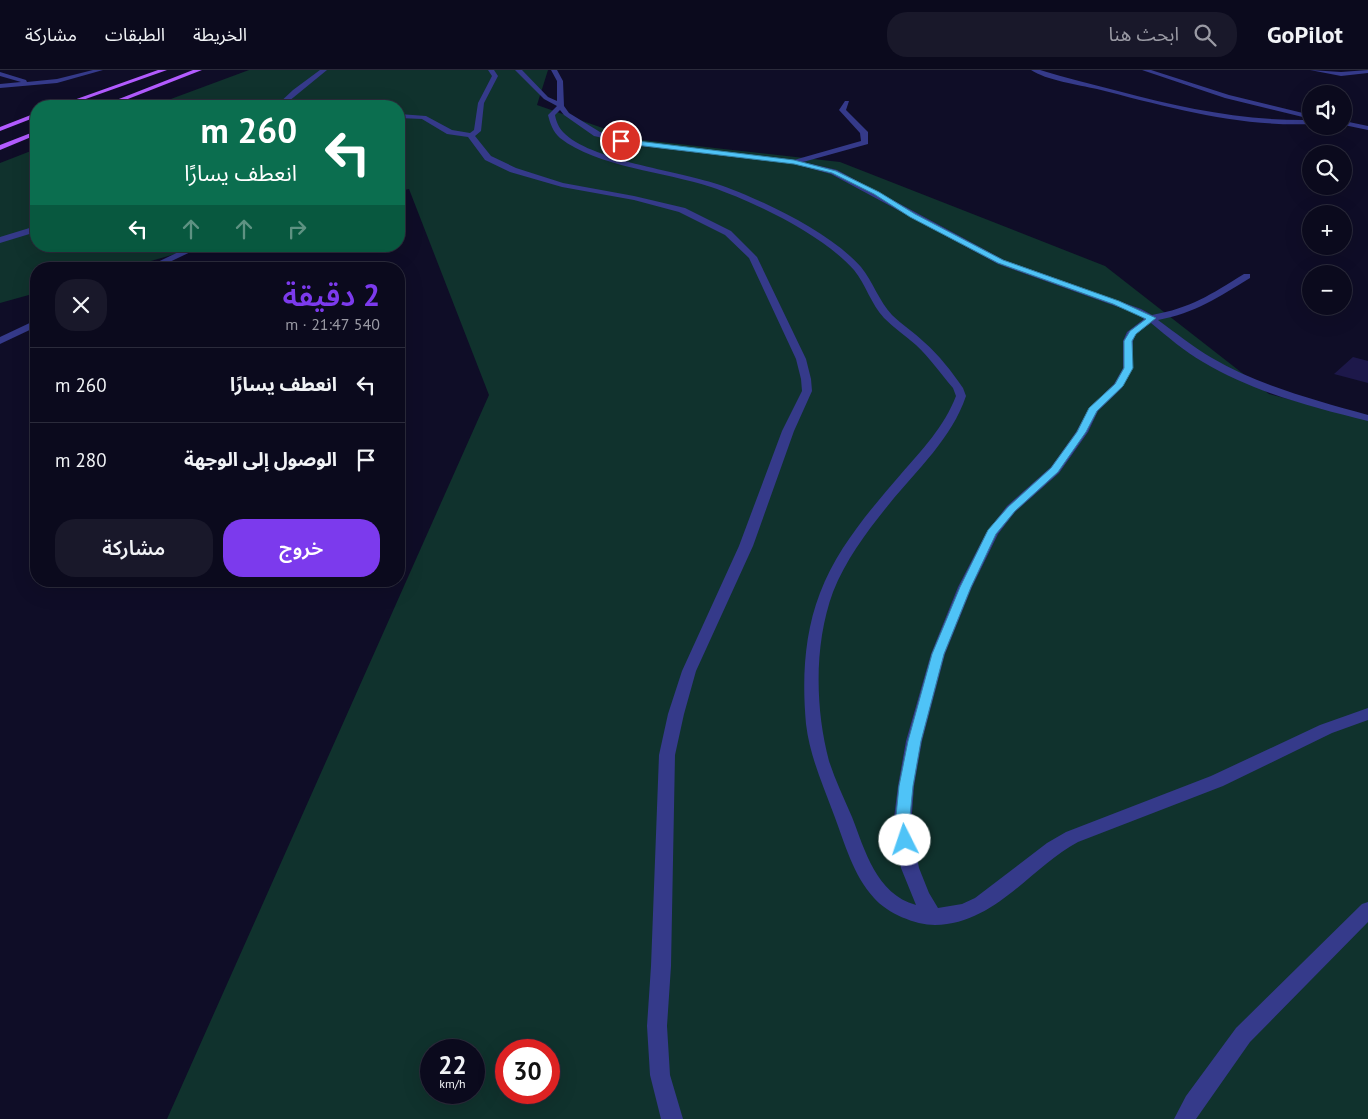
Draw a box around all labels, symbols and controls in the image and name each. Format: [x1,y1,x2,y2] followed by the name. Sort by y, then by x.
[887,12,1237,57] search box
[1267,19,1343,50] text: GoPilot
[1191,21,1219,49] icon: search
[1108,22,1179,46] text: ابحث هنا
[25,23,77,46] text: مشاركة
[105,23,165,46] text: الطبقات
[193,23,247,46] text: الخريطة
[1302,85,1352,315] map controls
[1302,85,1352,135] button: sound
[200,107,297,153] text: 260 m
[315,120,380,185] icon: left
[600,120,642,162] pin
[607,127,635,155] icon: arrive
[1302,145,1352,195] button: search
[184,159,297,187] text: انعطف يسارًا
[1302,205,1352,255] button: +
[124,215,152,243] icon: left
[177,215,205,243] icon: ahead
[230,215,258,243] icon: ahead
[283,215,311,243] icon: right
[1302,265,1352,315] button: −
[283,275,380,314] text: 2 دقيقة
[55,279,107,331] button: close
[285,314,380,334] text: 540 m · 21:47
[352,371,380,399] icon: left
[230,372,337,396] text: انعطف يسارًا
[55,373,107,397] text: 260 m
[352,446,380,474] icon: arrive
[184,447,337,471] text: الوصول إلى الوجهة
[55,448,107,472] text: 280 m
[55,519,213,577] button: مشاركة
[223,519,380,577] button: خروج
[878,813,930,865] position arrow
[495,1039,560,1104] speed limit sign: 30
[438,1049,467,1081] text: 22
[439,1076,466,1091] text: km/h

